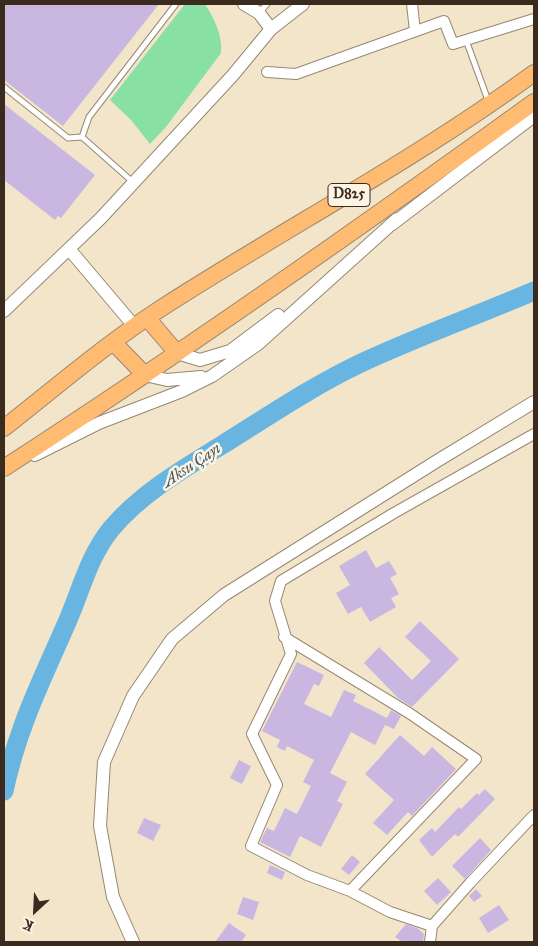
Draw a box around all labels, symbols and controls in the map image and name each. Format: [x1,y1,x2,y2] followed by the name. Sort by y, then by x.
[328,184,370,206] road number: D825
[159,440,225,492] water label: Aksu Çayı
[10,886,60,936] north arrow
[20,915,37,935] text: K

